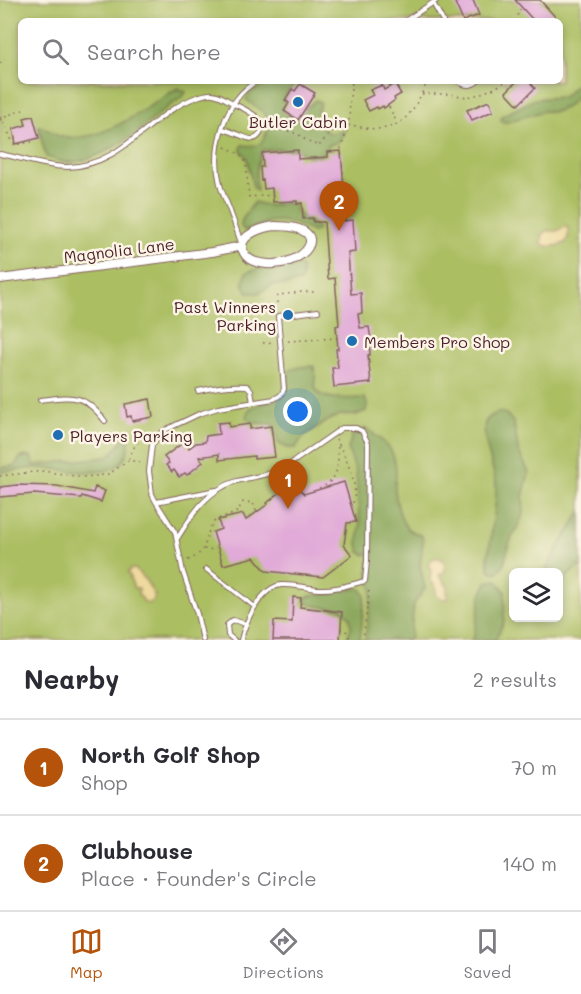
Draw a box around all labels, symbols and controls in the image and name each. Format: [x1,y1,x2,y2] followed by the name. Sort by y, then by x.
[18,18,563,84] search box
[39,35,72,68] icon: search
[87,37,221,66] text: Search here
[291,95,305,109] marker: Butler Cabin
[249,111,347,132] place label: Butler Cabin
[320,182,358,231] pin: 2
[62,233,176,267] street label: Magnolia Lane
[174,296,276,335] place label: Past Winners Parking
[281,308,295,322] marker: Past Winners Parking
[364,331,510,352] place label: Members Pro Shop
[345,334,359,348] marker: Members Pro Shop
[283,397,312,426] your location
[70,425,192,446] place label: Players Parking
[51,428,65,442] marker: Players Parking
[268,460,308,509] pin: 1
[509,568,563,622] map controls
[509,568,563,622] button: layers
[24,662,119,696] text: Nearby
[473,666,557,692] text: 2 results
[81,740,260,769] text: North Golf Shop
[39,754,48,780] text: 1
[511,754,557,780] text: 70 m
[81,769,128,795] text: Shop
[81,836,193,865] text: Clubhouse
[38,850,49,876] text: 2
[502,850,557,876] text: 140 m
[81,865,317,891] text: Place · Founder's Circle
[70,925,103,982] tab: Map
[243,925,324,982] tab: Directions
[464,925,511,982] tab: Saved

